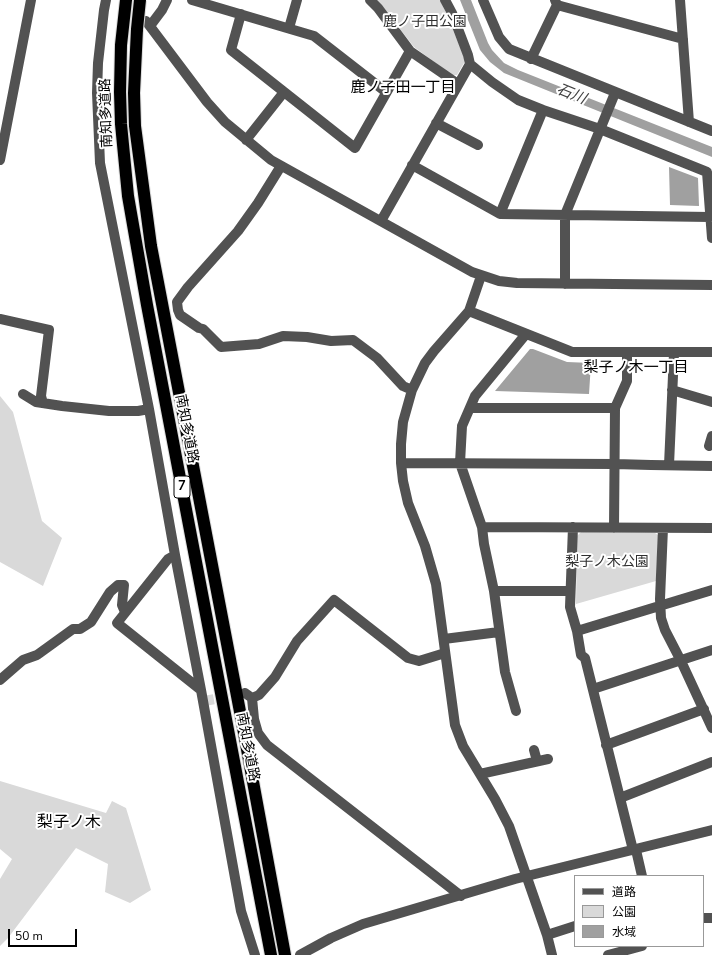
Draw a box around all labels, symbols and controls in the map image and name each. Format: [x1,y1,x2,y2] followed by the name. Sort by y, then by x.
[383,15,467,31] park label: 鹿ノ子田公園
[97,78,117,148] street label: 南知多道路
[351,79,455,97] district label: 鹿ノ子田一丁目
[554,81,588,109] water label: 石川
[584,359,688,377] district label: 梨子ノ木一丁目
[171,393,201,465] street label: 南知多道路
[174,476,190,498] road number: 7
[565,555,649,571] park label: 梨子ノ木公園
[232,711,262,783] street label: 南知多道路
[37,813,101,833] district label: 梨子ノ木
[574,875,704,947] legend
[612,884,636,900] text: 道路
[612,904,636,920] text: 公園
[10,921,79,947] scale bar
[612,924,636,940] text: 水域
[15,928,43,944] text: 50 m

